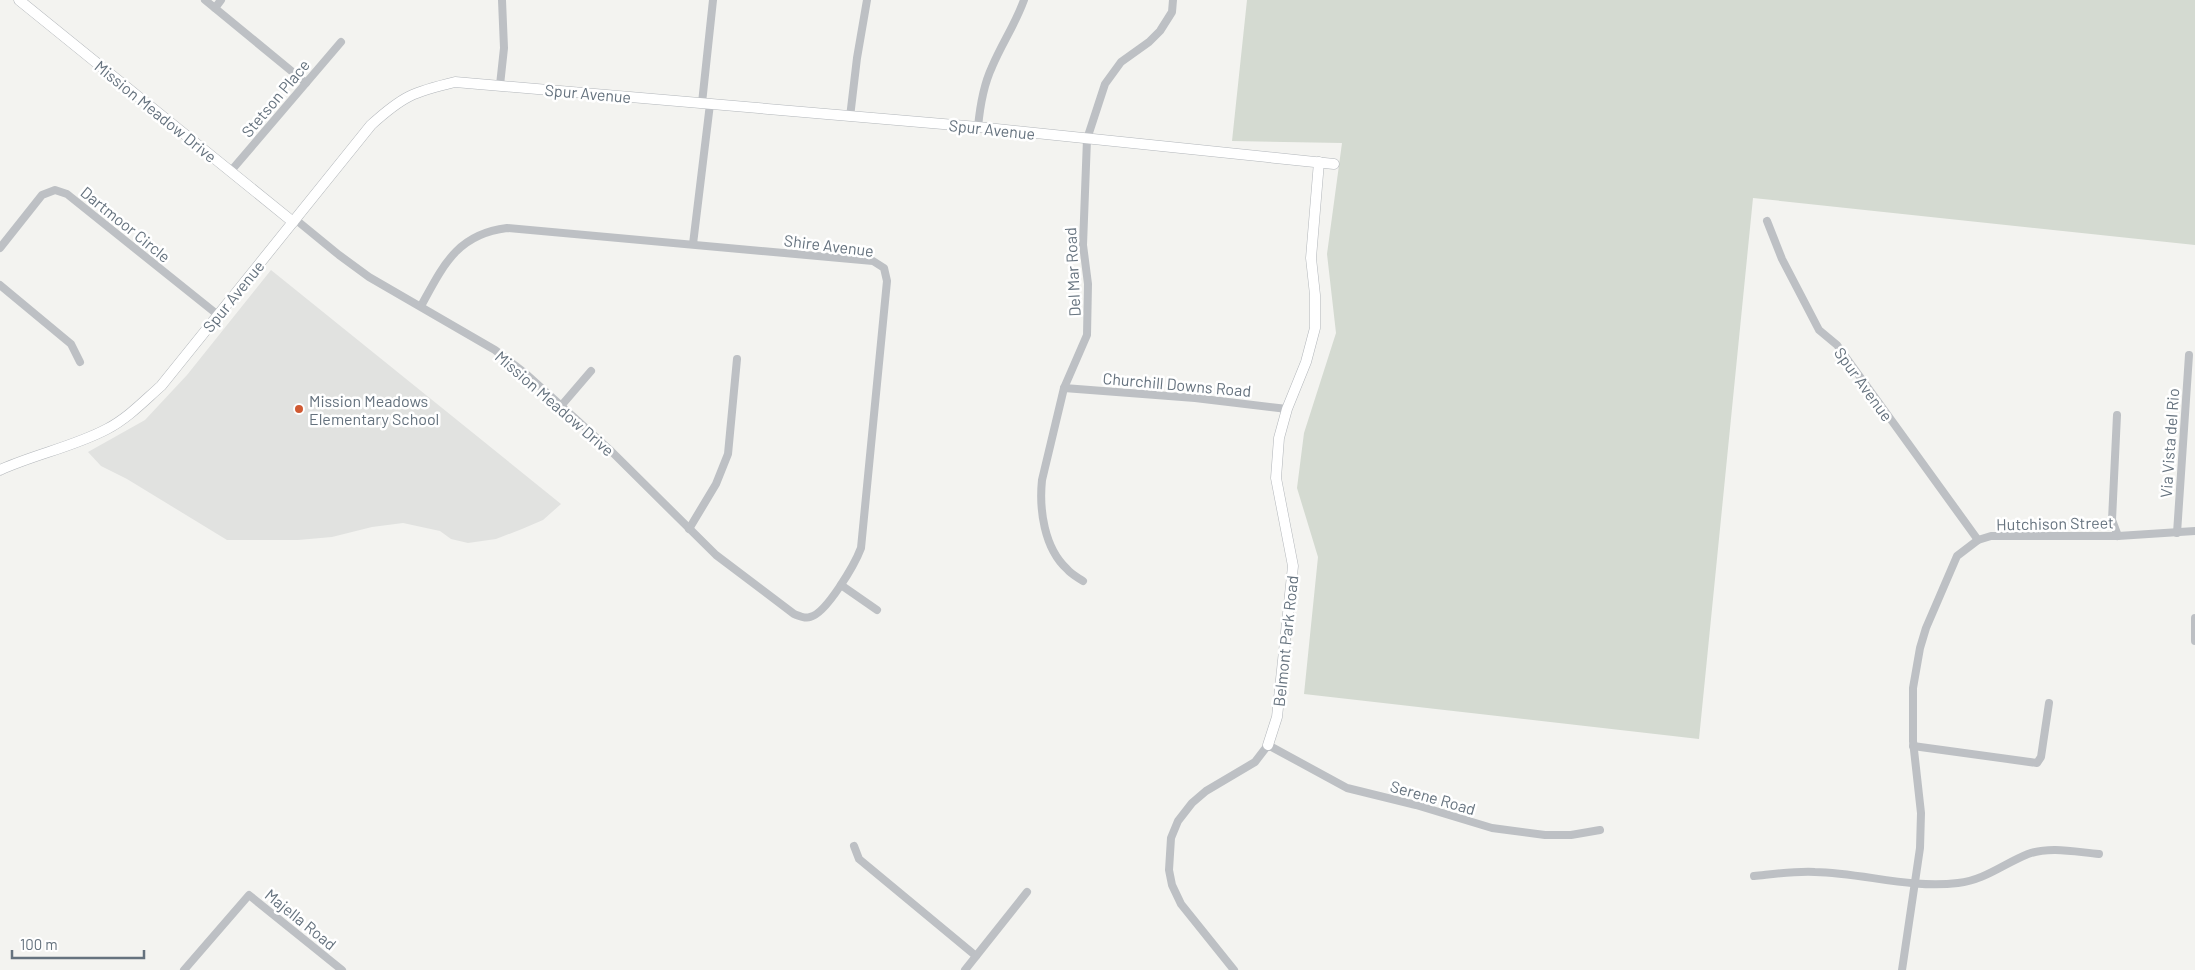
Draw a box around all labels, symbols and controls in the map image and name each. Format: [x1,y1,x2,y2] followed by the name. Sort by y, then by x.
[237,55,313,141] street label: Stetson Place
[91,56,221,166] street label: Mission Meadow Drive
[544,80,632,106] street label: Spur Avenue
[948,115,1036,143] street label: Spur Avenue
[77,182,175,266] street label: Dartmoor Circle
[1060,227,1084,317] street label: Del Mar Road
[783,230,875,260] street label: Shire Avenue
[198,256,268,336] street label: Spur Avenue
[1831,343,1897,425] street label: Spur Avenue
[492,346,618,460] street label: Mission Meadow Drive
[1102,368,1252,400] street label: Churchill Downs Road
[2156,387,2182,499] street label: Via Vista del Rio
[309,391,439,428] place label: Mission Meadows Elementary School
[293,403,305,415] marker: Mission Meadows Elementary School
[1996,512,2114,534] street label: Hutchison Street
[1269,574,1301,708] street label: Belmont Park Road
[1388,776,1478,818] street label: Serene Road
[262,884,340,954] street label: Majella Road
[12,928,145,960] scale bar
[20,935,58,953] text: 100 m

